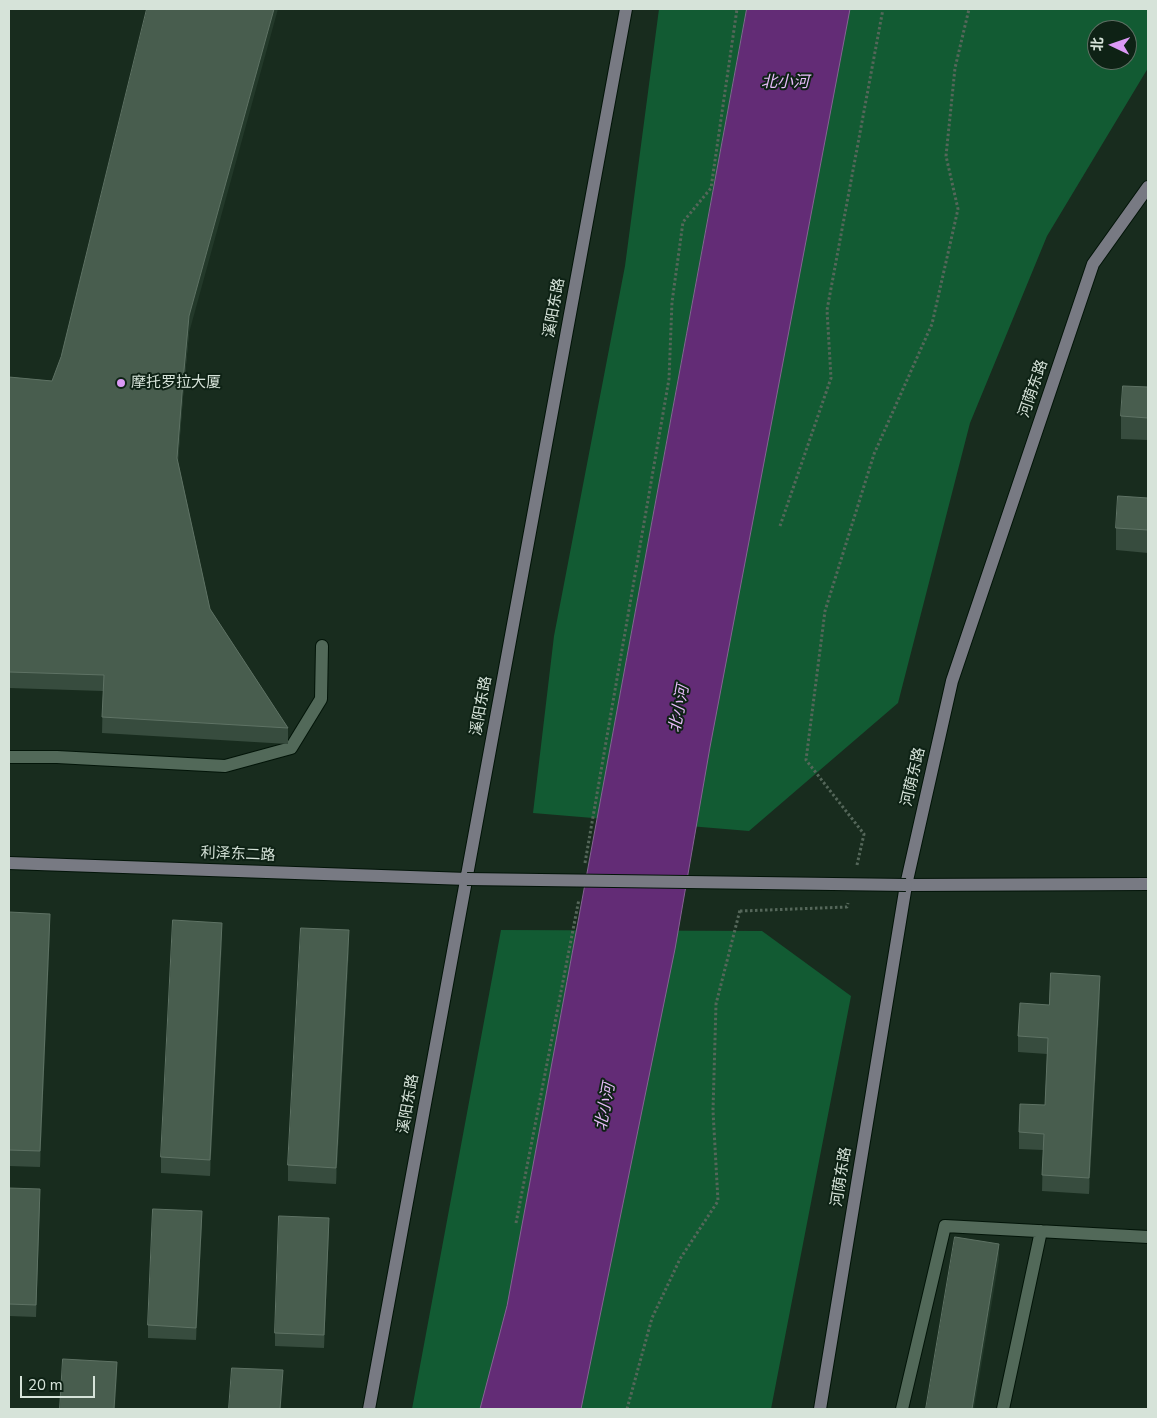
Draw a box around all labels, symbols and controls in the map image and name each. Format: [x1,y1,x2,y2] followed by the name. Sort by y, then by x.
[1087,20,1137,70] north arrow
[1088,37,1107,52] text: 北
[761,73,809,93] water label: 北小河
[541,277,569,339] street label: 溪阳东路
[1016,358,1052,420] street label: 河荫东路
[131,374,221,392] place label: 摩托罗拉大厦
[115,377,127,389] marker: 摩托罗拉大厦
[468,675,496,737] street label: 溪阳东路
[666,684,694,734] water label: 北小河
[898,746,930,808] street label: 河荫东路
[200,845,276,865] street label: 利泽东二路
[395,1073,423,1135] street label: 溪阳东路
[592,1082,620,1132] water label: 北小河
[828,1146,856,1208] street label: 河荫东路
[22,1366,98,1398] scale bar
[28,1375,63,1395] text: 20 m

